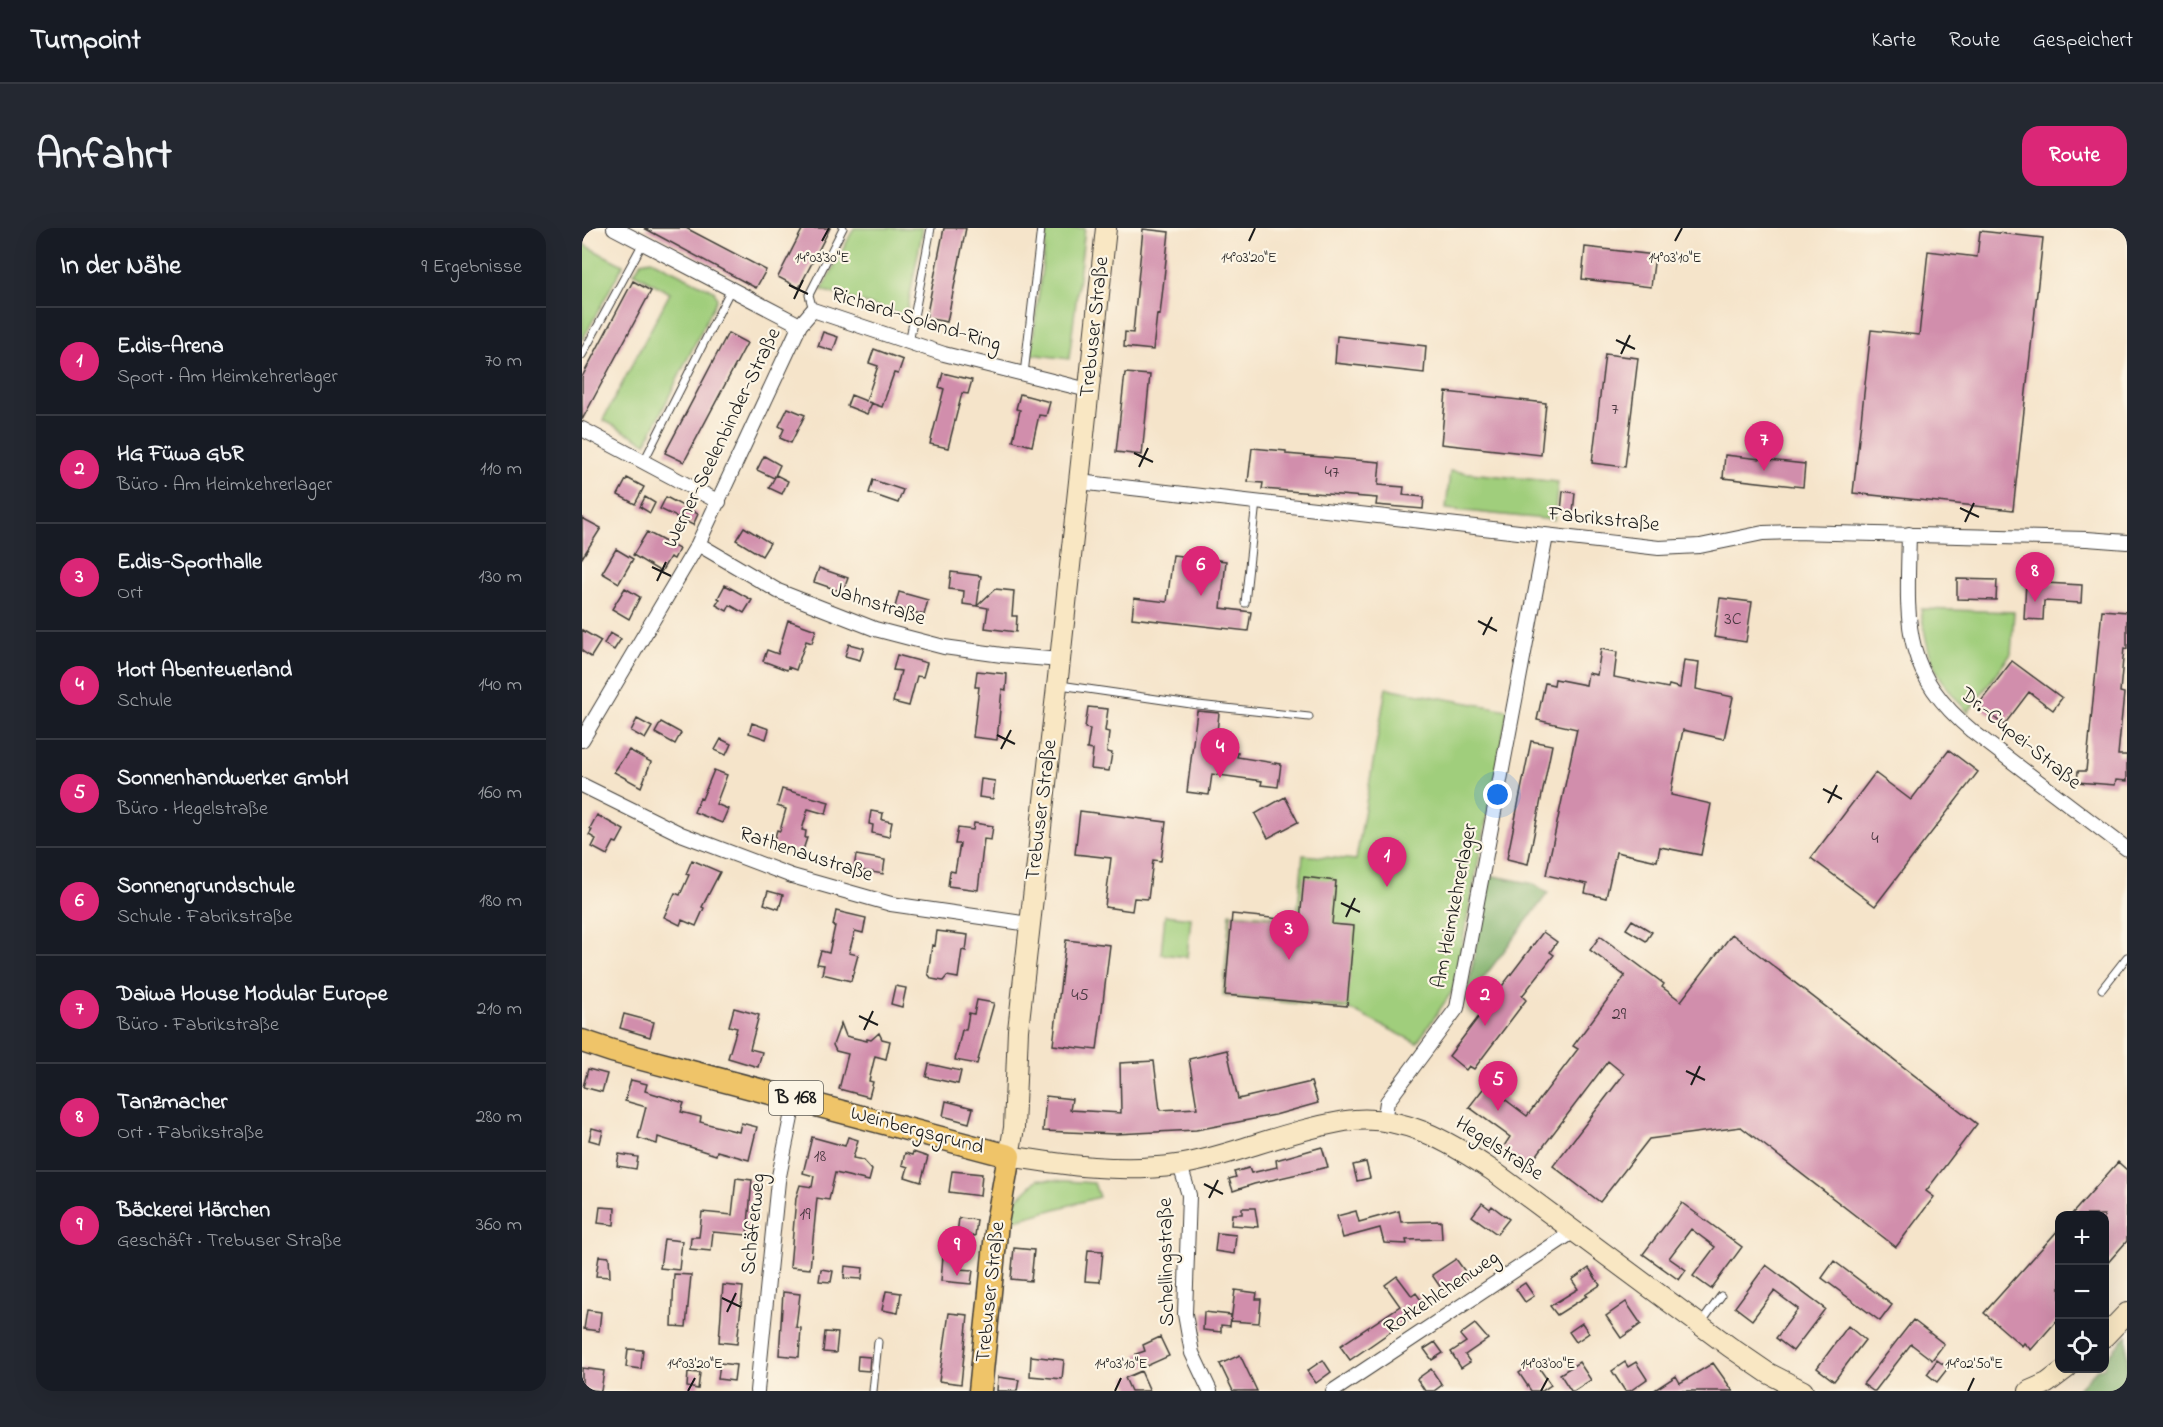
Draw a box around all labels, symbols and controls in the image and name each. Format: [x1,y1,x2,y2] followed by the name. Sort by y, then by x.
[30,21,141,62] text: Turnpoint
[1871,26,1916,56] text: Karte
[1949,26,2000,56] text: Route
[2033,26,2133,56] text: Gespeichert
[36,126,172,187] text: Anfahrt
[2022,126,2127,186] button: Route
[795,247,849,269] text: 14°03'30"E
[1221,247,1277,269] text: 14°03'20"E
[1648,247,1702,269] text: 14°03'10"E
[60,248,181,286] text: In der Nähe
[421,253,522,282] text: 9 Ergebnisse
[1073,254,1117,399] street label: Trebuser Straße
[827,280,1005,362] street label: Richard-Soland-Ring
[657,322,790,553] street label: Werner-Seelenbinder-Straße
[117,331,224,363] text: E.dis-Arena
[76,347,83,376] text: 1
[485,347,522,376] text: 70 m
[117,363,338,392] text: Sport · Am Heimkehrerlager
[1611,397,1619,423] house number: 7
[1744,422,1784,471] pin: 7
[117,439,244,471] text: HG Füwa GbR
[75,455,84,484] text: 2
[480,455,522,484] text: 110 m
[1325,460,1340,486] house number: 47
[117,471,332,500] text: Büro · Am Heimkehrerlager
[1546,499,1662,541] street label: Fabrikstraße
[1182,546,1220,596] pin: 6
[117,547,262,579] text: E.dis-Sporthalle
[2016,552,2054,602] pin: 8
[75,563,84,592] text: 3
[478,563,522,592] text: 130 m
[827,576,930,635] street label: Jahnstraße
[117,579,143,608] text: Ort
[1724,607,1742,633] house number: 3C
[117,655,292,687] text: Hort Abenteuerland
[75,671,84,700] text: 4
[478,671,522,700] text: 140 m
[1952,680,2088,798] street label: Dr.-Cupei-Straße
[117,687,172,716] text: Schule
[1200,728,1240,778] pin: 4
[1018,737,1066,882] street label: Trebuser Straße
[117,763,349,795] text: Sonnenhandwerker GmbH
[74,779,85,808] text: 5
[478,779,522,808] text: 160 m
[1483,780,1512,809] your location
[117,795,268,824] text: Büro · Hegelstraße
[735,819,877,891] street label: Rathenaustraße
[1424,820,1488,991] street label: Am Heimkehrerlager
[1871,826,1879,852] house number: 4
[1368,838,1406,887] pin: 1
[117,871,295,903] text: Sonnengrundschule
[75,887,84,916] text: 6
[479,887,522,916] text: 180 m
[117,903,292,932] text: Schule · Fabrikstraße
[1270,910,1308,960] pin: 3
[1466,976,1504,1026] pin: 2
[117,979,388,1011] text: Daiwa House Modular Europe
[1071,983,1089,1009] house number: 45
[75,995,84,1024] text: 7
[477,995,522,1024] text: 210 m
[1612,1002,1627,1028] house number: 29
[117,1011,279,1040] text: Büro · Fabrikstraße
[1478,1062,1518,1111] pin: 5
[769,1081,823,1115] road number: B 168
[117,1087,227,1119] text: Tanzmacher
[846,1099,987,1165] street label: Weinbergsgrund
[76,1103,83,1132] text: 8
[475,1103,522,1132] text: 280 m
[1448,1109,1550,1191] street label: Hegelstraße
[117,1119,264,1148] text: Ort · Fabrikstraße
[814,1144,826,1170] house number: 18
[734,1172,776,1276] street label: Schäferweg
[117,1195,270,1227] text: Bäckerei Härchen
[1151,1197,1185,1327] street label: Schellingstraße
[799,1202,811,1228] house number: 19
[76,1211,83,1240] text: 9
[476,1211,522,1240] text: 360 m
[2055,1211,2109,1373] map controls
[2055,1211,2109,1265] button: +
[969,1219,1013,1364] street label: Trebuser Straße
[938,1226,976,1276] pin: 9
[117,1227,342,1256] text: Geschäft · Trebuser Straße
[1378,1243,1507,1344] street label: Rotkehlchenweg
[2055,1265,2109,1319] button: −
[2055,1319,2109,1373] button: locate
[667,1353,723,1375] text: 14°03'20"E
[1094,1353,1148,1375] text: 14°03'10"E
[1521,1353,1575,1375] text: 14°03'00"E
[1945,1353,2003,1375] text: 14°02'50"E

